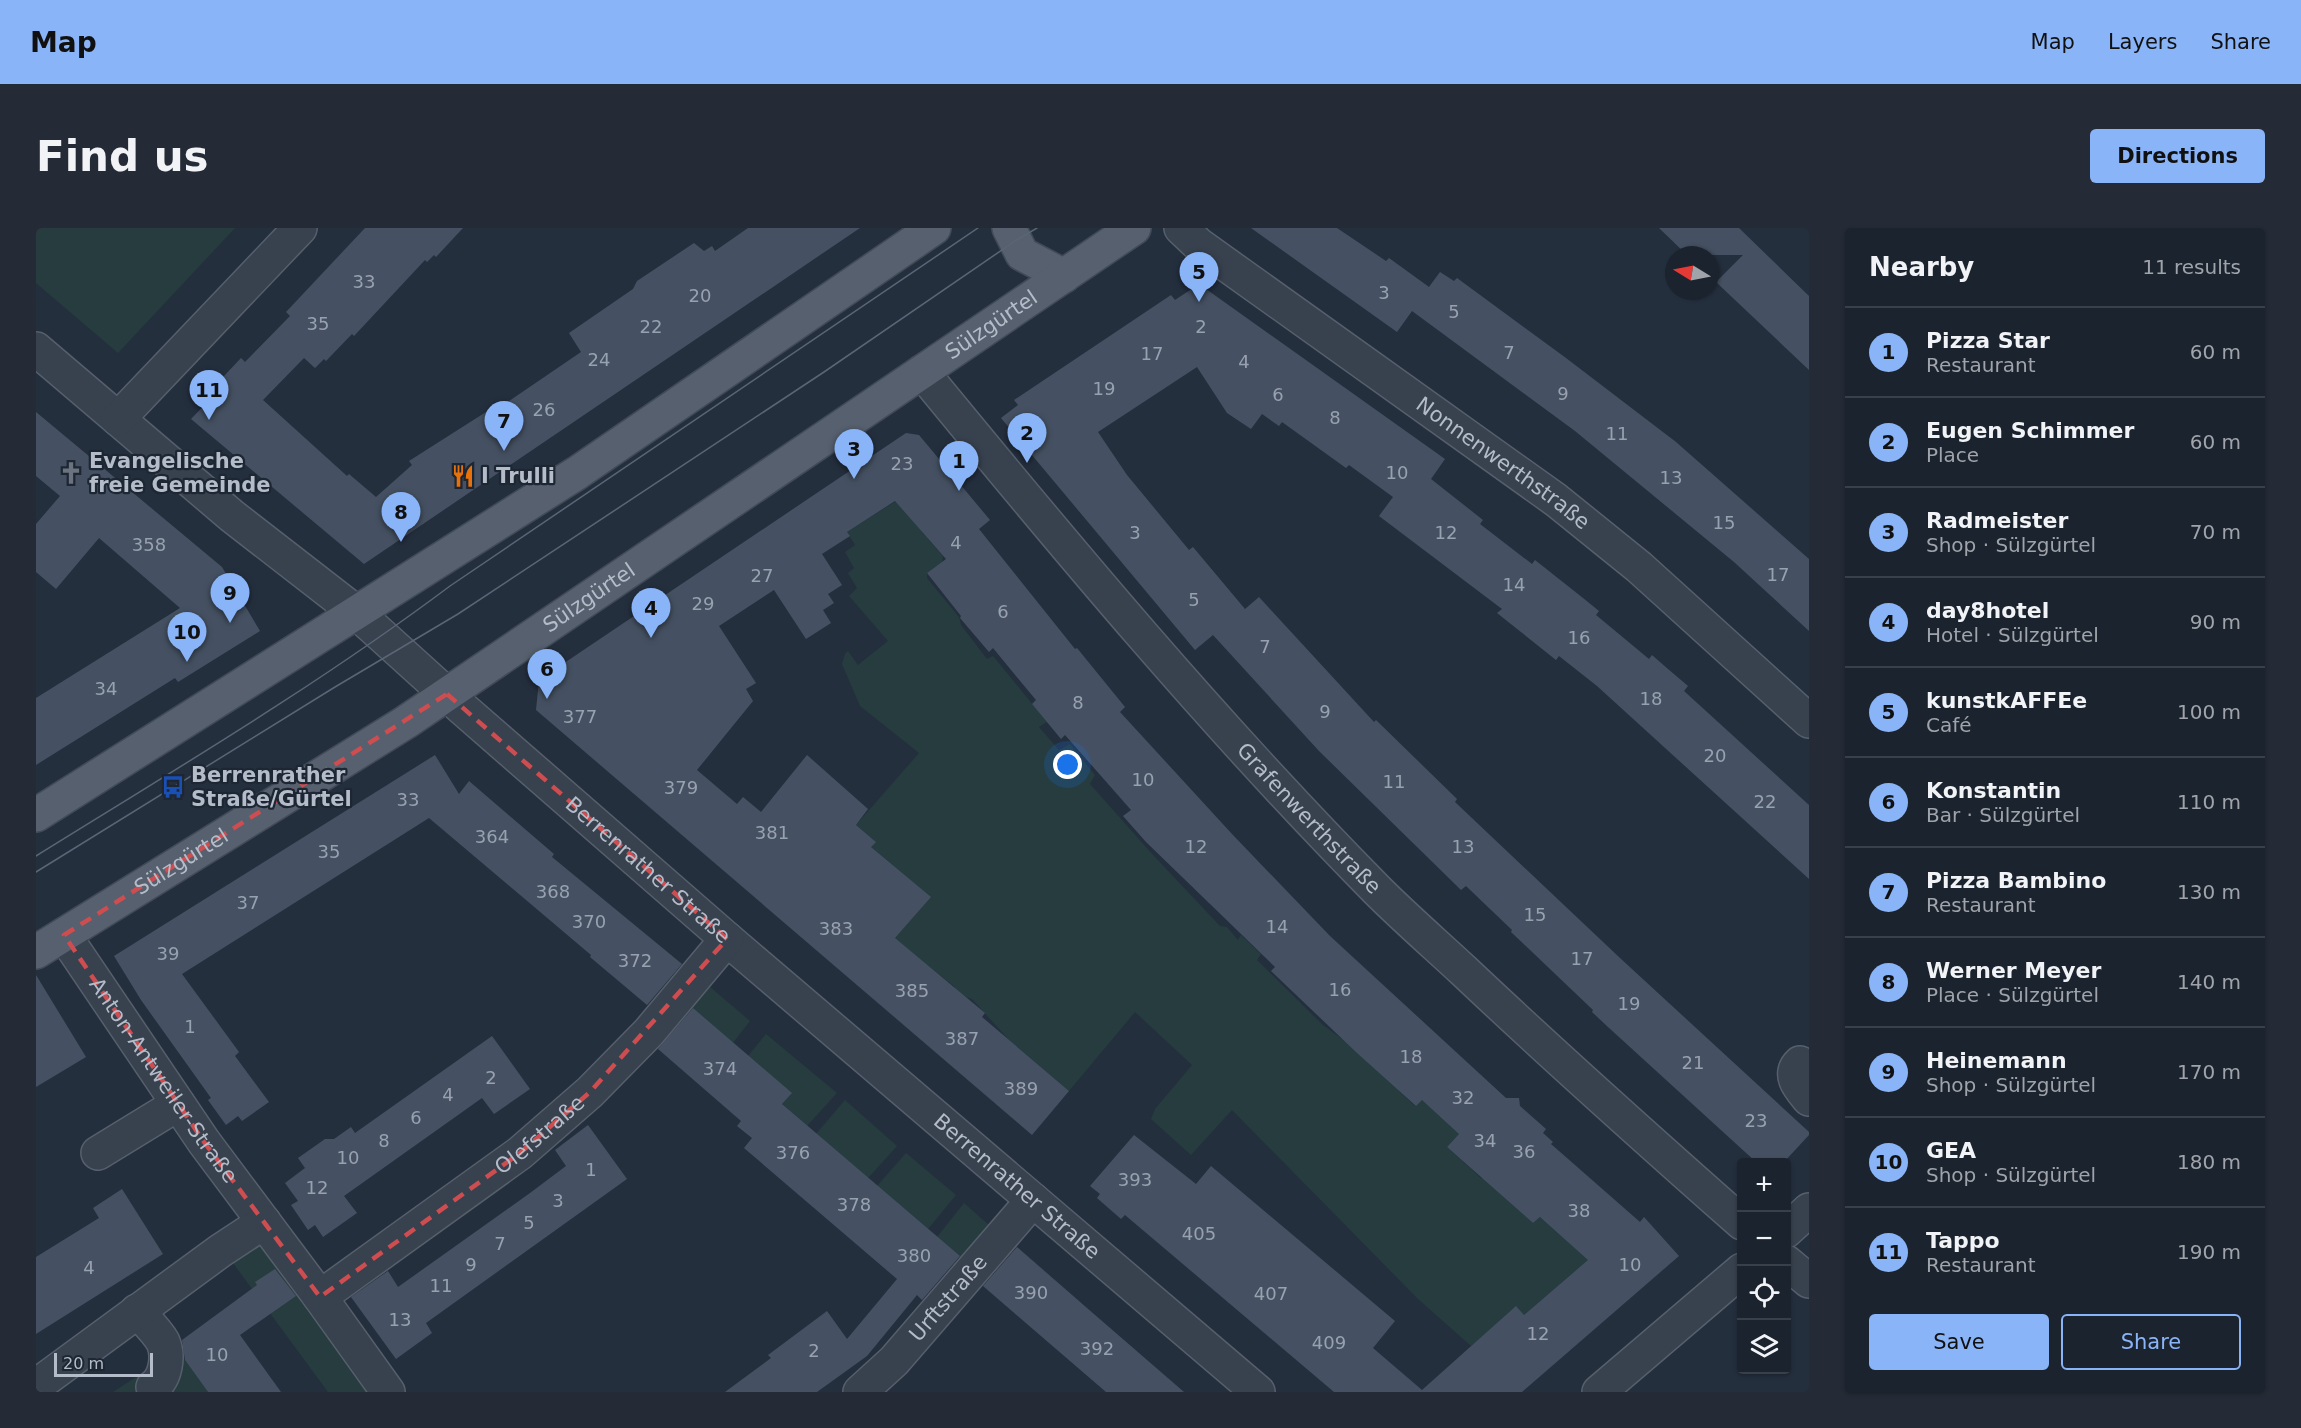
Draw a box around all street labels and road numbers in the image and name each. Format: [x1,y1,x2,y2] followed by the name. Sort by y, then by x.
[941,285,1042,364] street label: Sülzgürtel
[1412,392,1595,534] street label: Nonnenwerthstraße
[539,558,640,637] street label: Sülzgürtel
[1232,738,1386,899] street label: Grafenwerthstraße
[561,792,735,948] street label: Berrenrather Straße
[130,824,233,900] street label: Sülzgürtel
[84,973,242,1188] street label: Anton-Antweiler-Straße
[490,1091,589,1179] street label: Olefstraße
[929,1109,1105,1264] street label: Berrenrather Straße
[904,1250,992,1346] street label: Urftstraße

